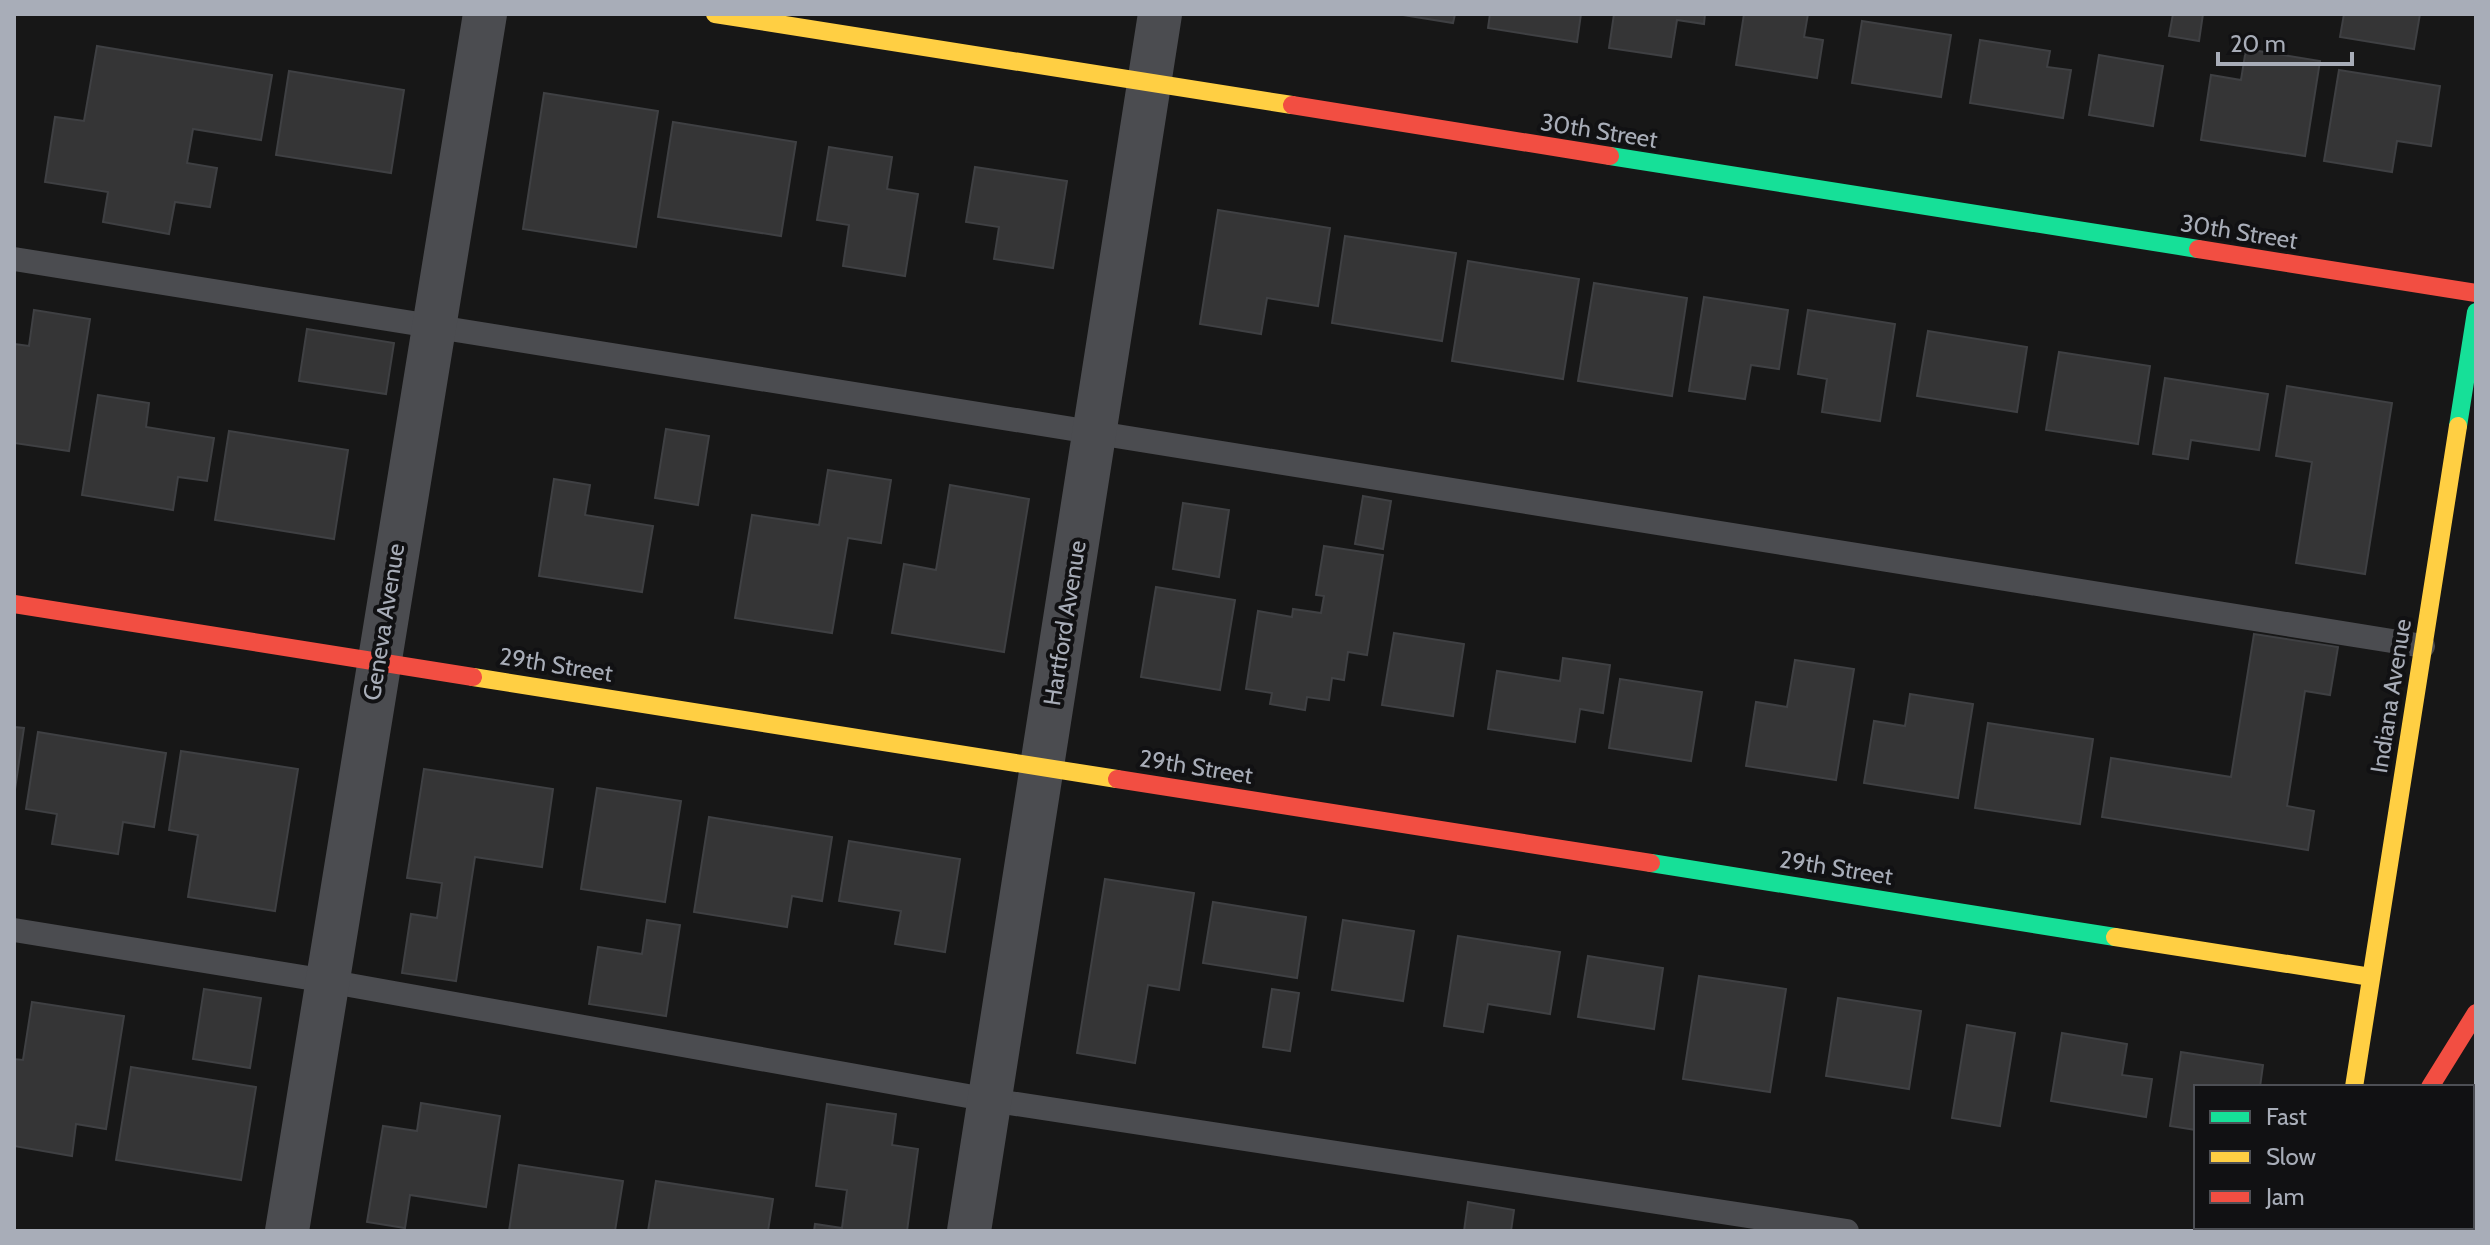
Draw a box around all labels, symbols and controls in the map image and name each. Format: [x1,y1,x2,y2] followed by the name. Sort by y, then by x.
[2218,16,2352,66] scale bar
[2230,29,2286,58] text: 20 m
[1539,107,1660,154] street label: 30th Street
[2179,208,2300,255] street label: 30th Street
[1037,538,1092,708] street label: Hartford Avenue
[357,541,410,703] street label: Geneva Avenue
[2364,617,2417,775] street label: Indiana Avenue
[497,641,615,688] street label: 29th Street
[1137,743,1255,790] street label: 29th Street
[1777,844,1895,891] street label: 29th Street
[2194,1085,2474,1229] legend
[2266,1102,2307,1131] text: Fast
[2266,1142,2316,1171] text: Slow
[2265,1182,2304,1211] text: Jam

